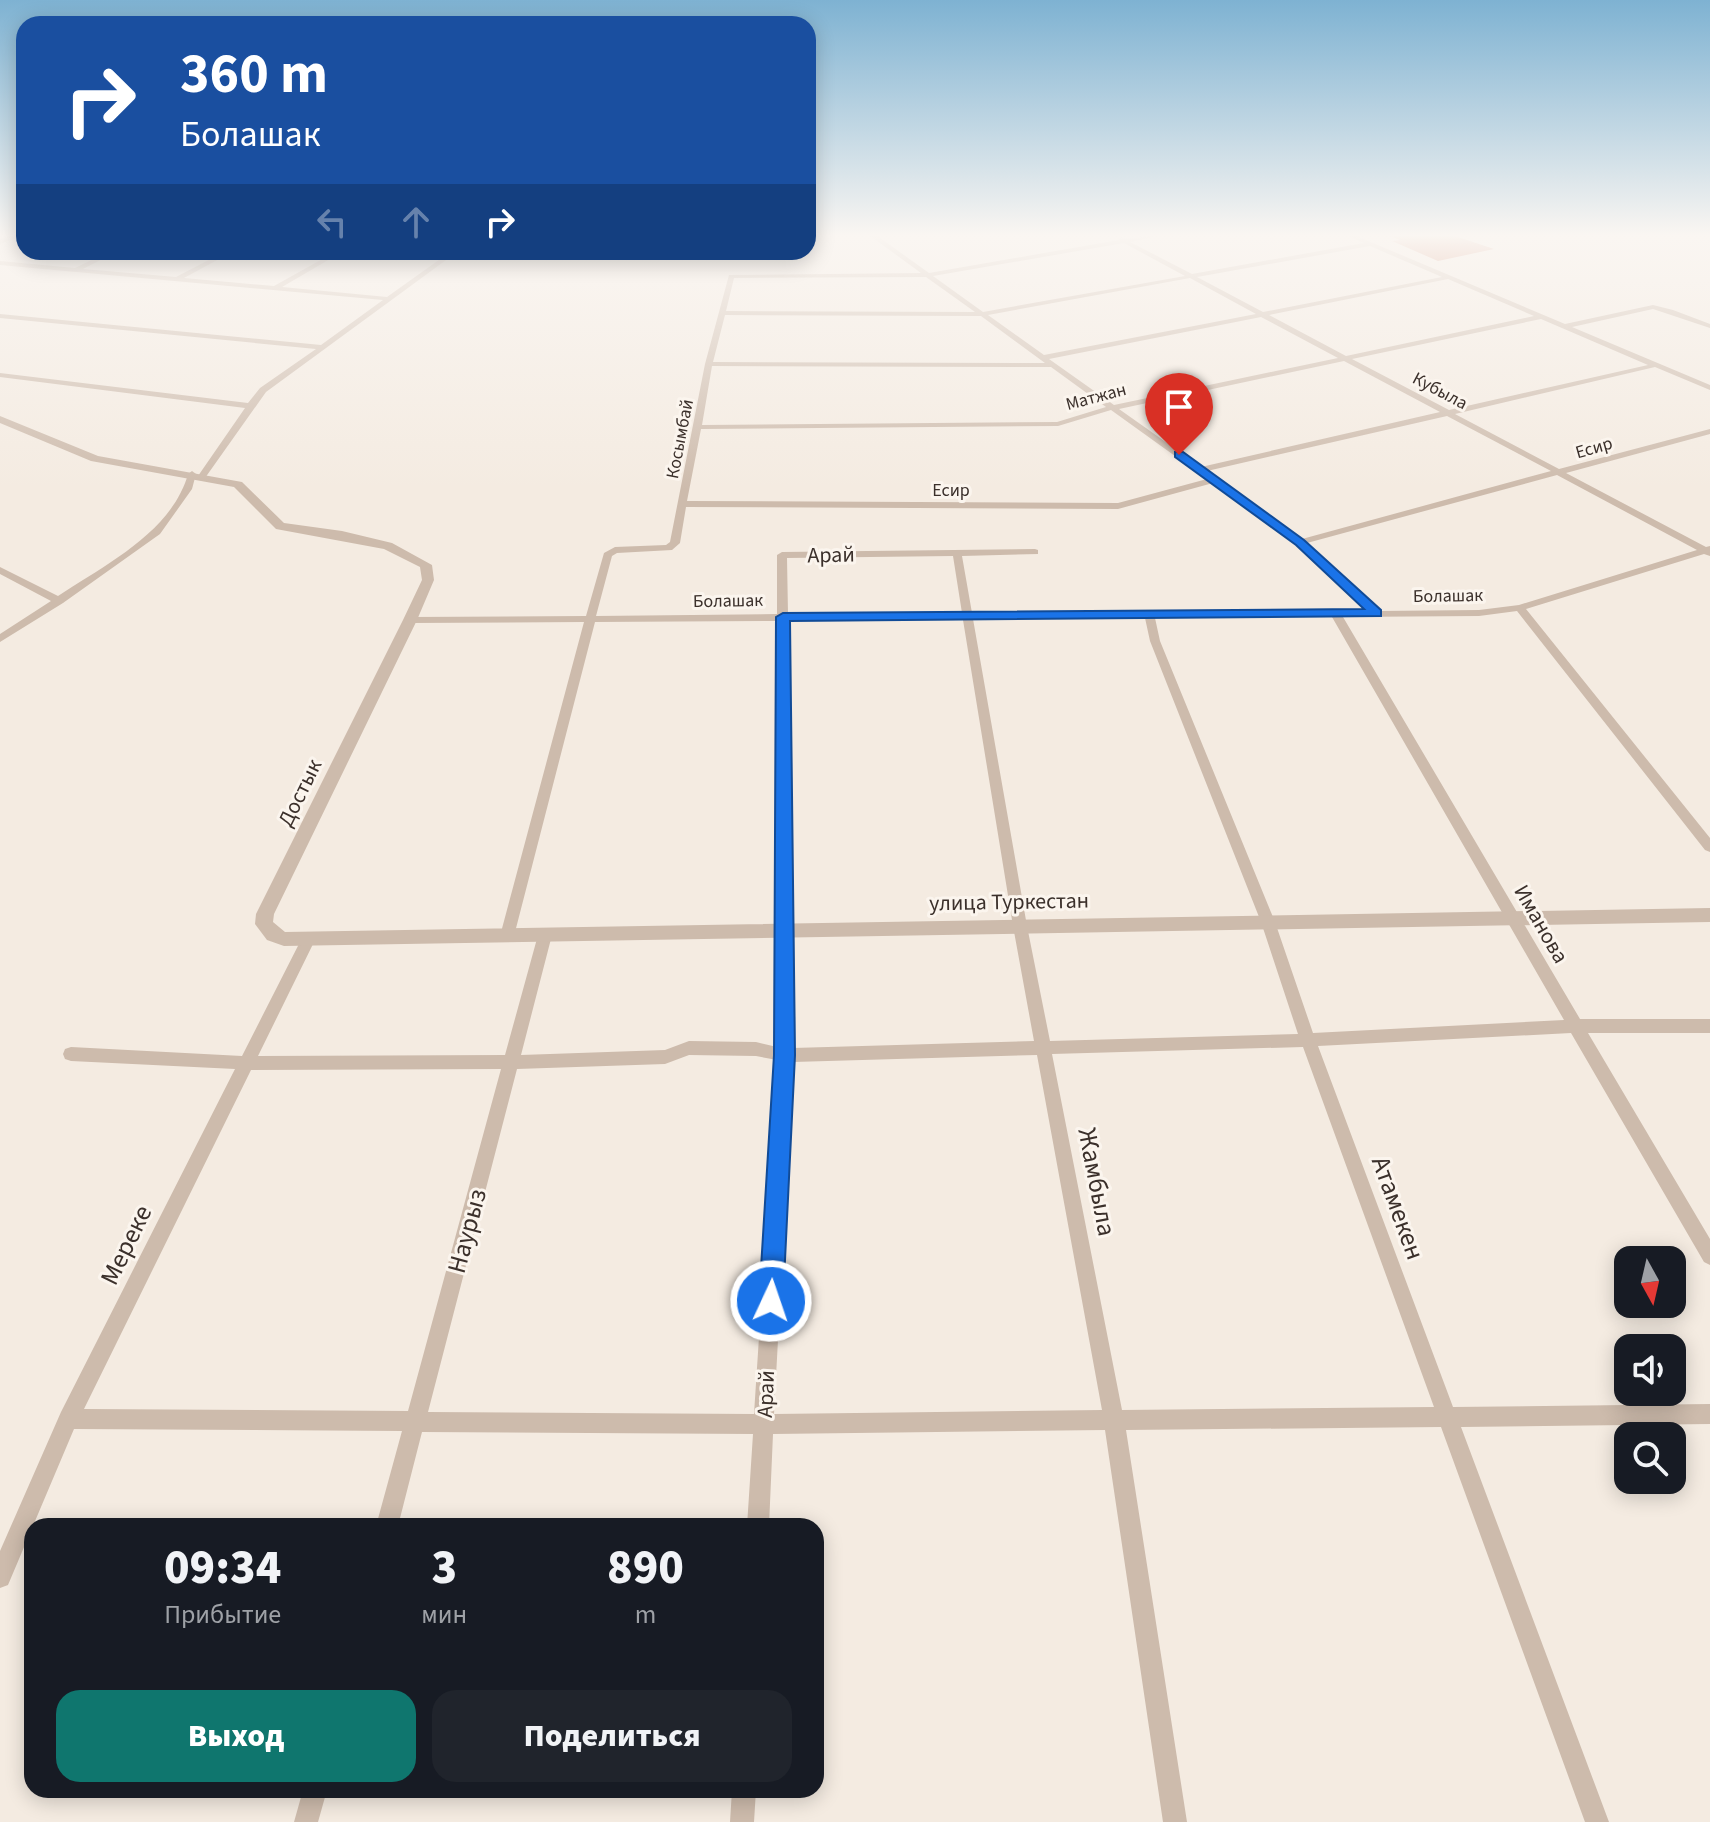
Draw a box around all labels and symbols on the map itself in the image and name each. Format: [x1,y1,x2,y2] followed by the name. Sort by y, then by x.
[1408,366,1472,416] street label: Кубыла
[1145,373,1213,455] pin
[1063,377,1129,417] street label: Матжан
[660,397,700,481] street label: Косымбай
[1572,431,1616,465] street label: Есир
[932,478,970,503] street label: Есир
[807,539,855,571] street label: Арай
[1413,583,1483,609] street label: Болашак
[693,588,763,614] street label: Болашак
[270,754,330,832] street label: Достык
[1506,879,1576,969] street label: Иманова
[929,885,1089,919] street label: улица Туркестан
[1068,1125,1126,1239] street label: Жамбыла
[1362,1151,1434,1265] street label: Атамекен
[438,1185,496,1277] street label: Наурыз
[91,1199,161,1291] street label: Мереке
[1614,1246,1686,1318] north arrow
[729,1259,813,1343] position arrow
[749,1369,783,1419] street label: Арай

